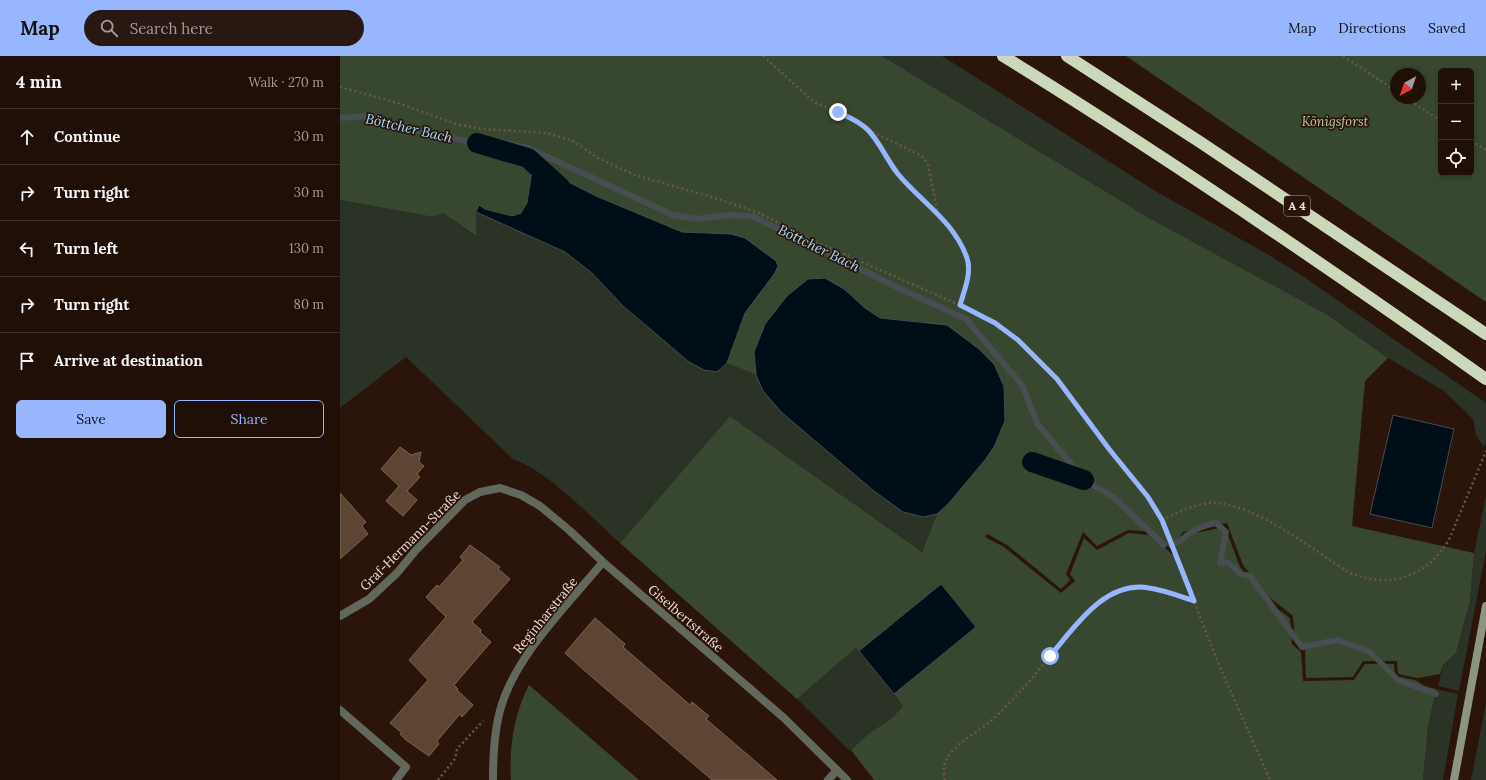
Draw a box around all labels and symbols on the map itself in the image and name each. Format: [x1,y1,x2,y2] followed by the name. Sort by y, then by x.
[1390,68,1426,104] north arrow
[829,103,847,121] route end
[364,109,454,147] water label: Böttcher Bach
[1302,113,1369,130] park label: Königsforst
[1284,196,1310,216] road number: A 4
[775,221,863,275] water label: Böttcher Bach
[356,486,464,594] street label: Graf-Hermann-Straße
[509,574,581,657] street label: Reginharstraße
[644,581,727,656] street label: Giselbertstraße
[1041,647,1059,665] route start

